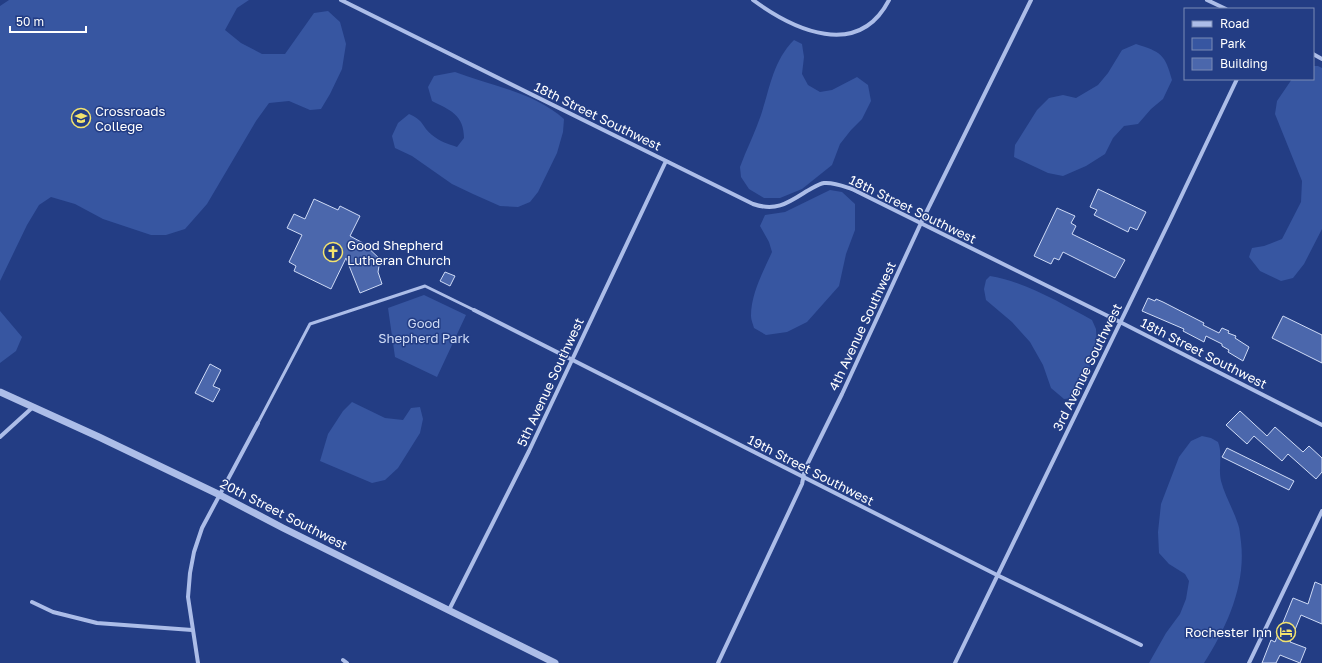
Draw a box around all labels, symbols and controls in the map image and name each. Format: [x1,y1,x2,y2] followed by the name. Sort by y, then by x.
[10,8,86,34] scale bar
[1184,8,1314,80] legend
[16,14,44,29] text: 50 m
[1220,16,1249,31] text: Road
[1220,36,1246,51] text: Park
[1220,56,1268,71] text: Building
[532,78,664,154] street label: 18th Street Southwest
[95,103,165,134] place label: Crossroads College
[70,107,92,129] school or university icon: Crossroads College
[847,171,979,247] street label: 18th Street Southwest
[347,237,451,268] place label: Good Shepherd Lutheran Church
[322,241,344,263] church icon: Good Shepherd Lutheran Church
[825,259,899,393] street label: 4th Avenue Southwest
[1049,301,1125,433] street label: 3rd Avenue Southwest
[1138,314,1270,392] street label: 18th Street Southwest
[378,315,471,346] park label: Good Shepherd Park
[513,315,587,449] street label: 5th Avenue Southwest
[745,431,877,509] street label: 19th Street Southwest
[218,475,350,553] street label: 20th Street Southwest
[1275,621,1297,643] hotel icon: Rochester Inn
[1185,624,1272,640] place label: Rochester Inn

